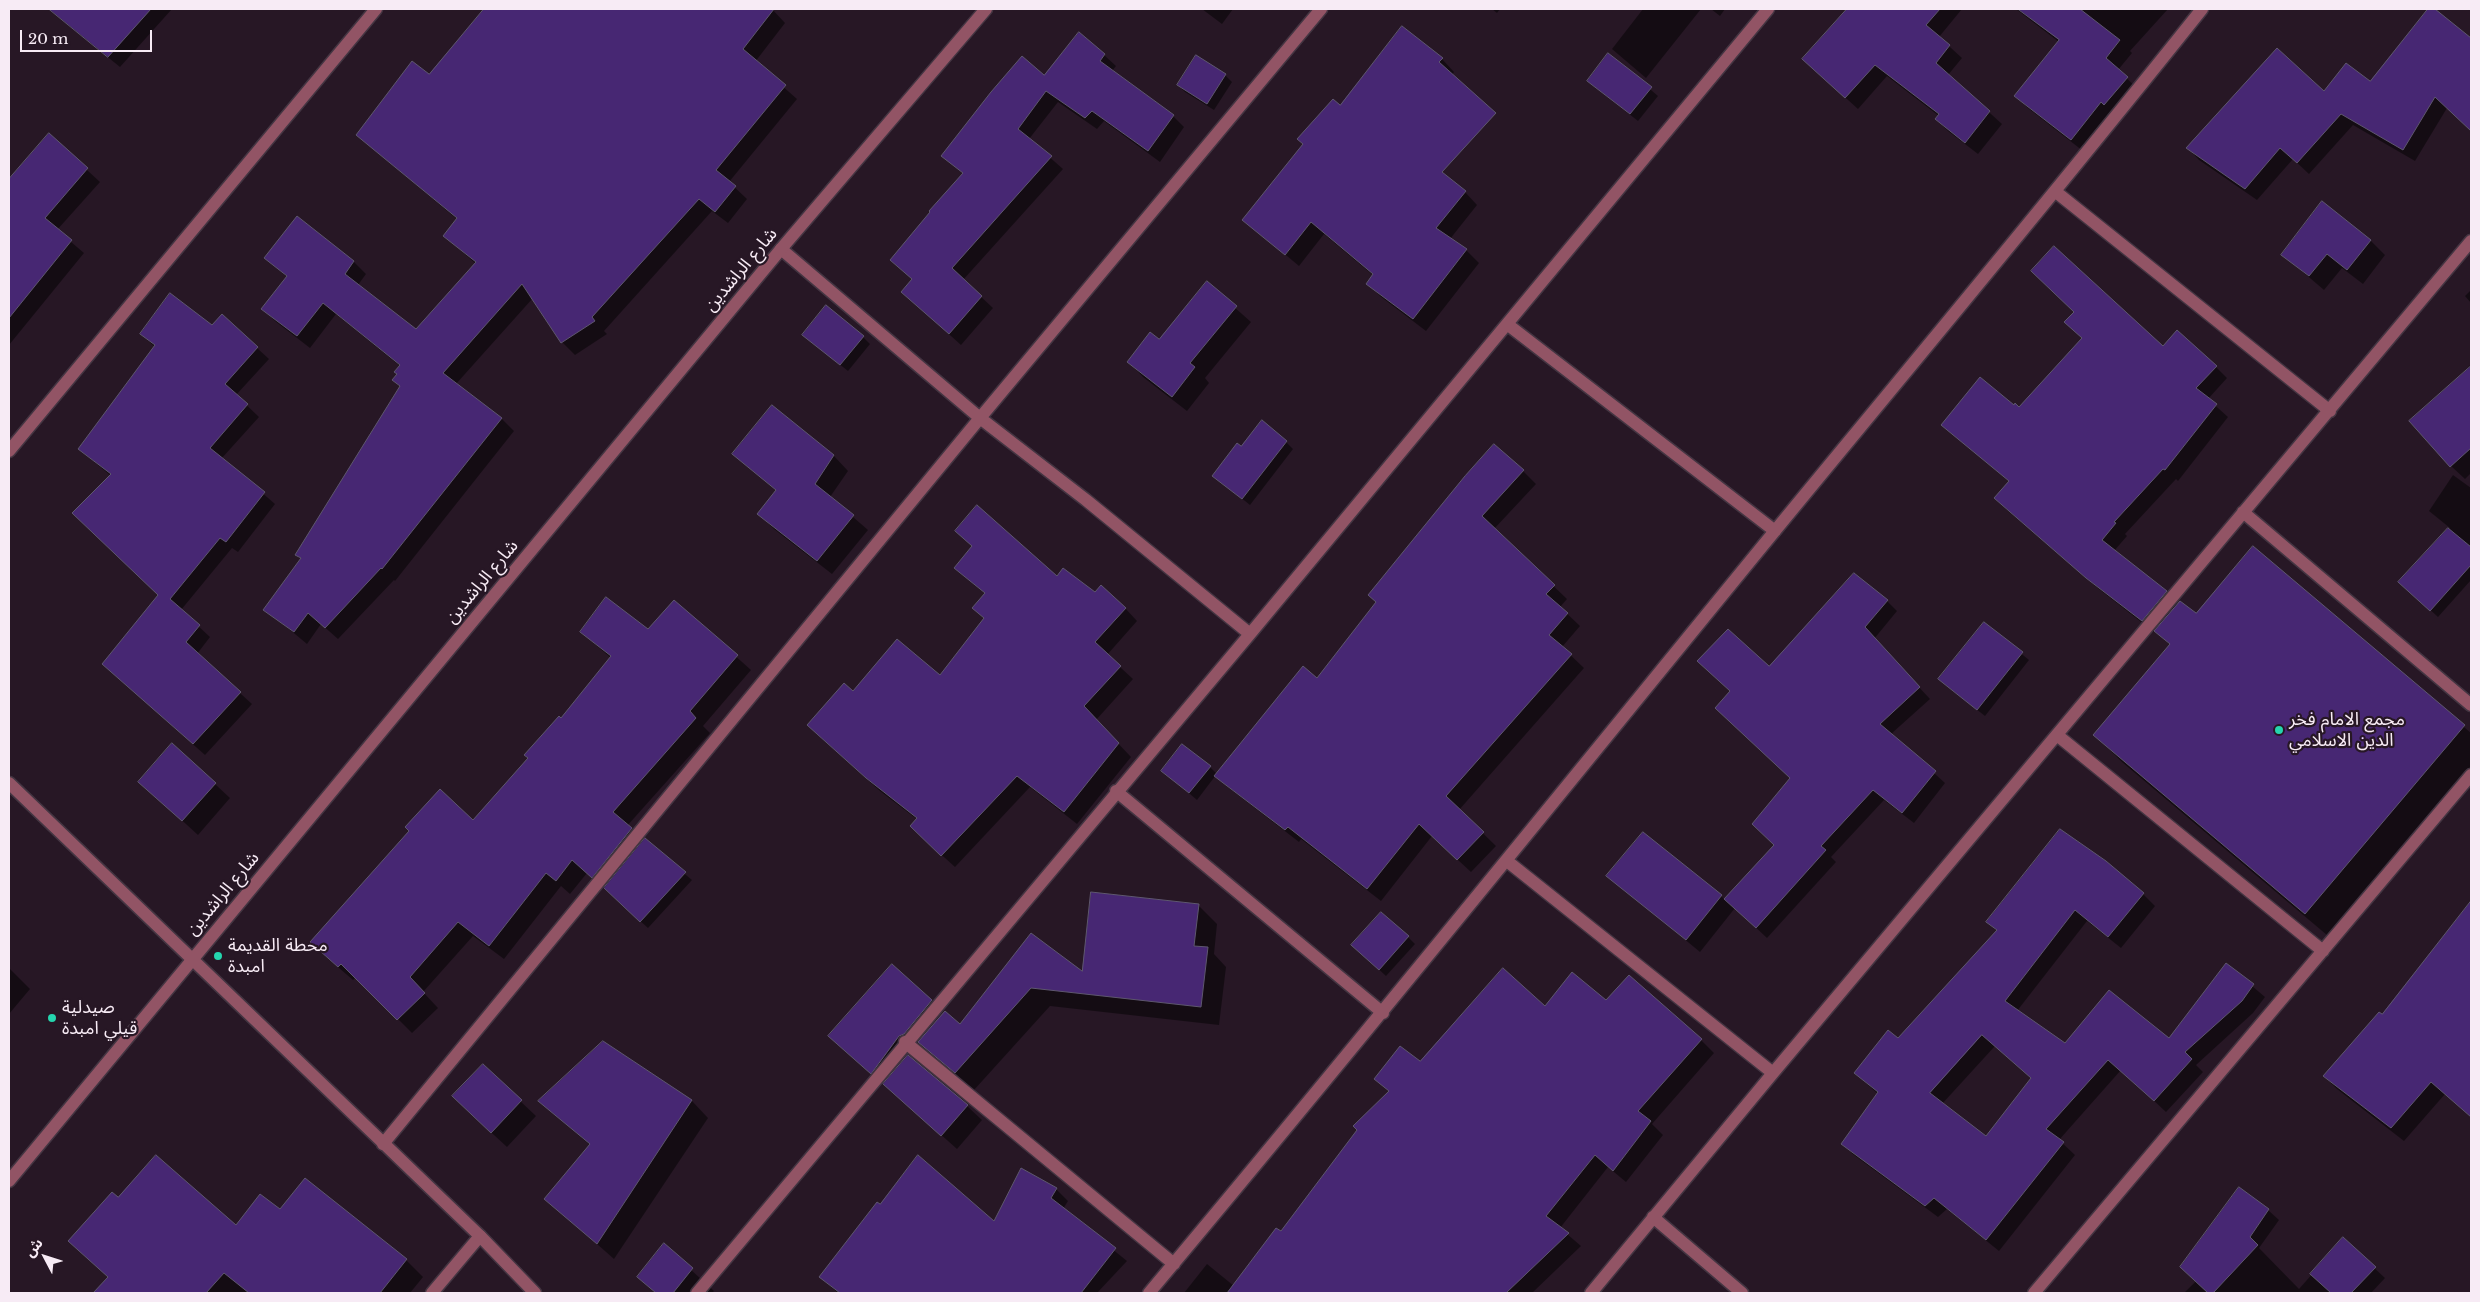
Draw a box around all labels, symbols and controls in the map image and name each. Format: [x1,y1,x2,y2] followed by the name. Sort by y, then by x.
[22,20,155,52] scale bar
[28,29,68,48] text: 20 m
[700,224,782,316] street label: شارع الراشدين
[441,536,523,628] street label: شارع الراشدين
[2289,709,2405,752] place label: مجمع الامام فخر الدين الاسلامي
[2273,724,2285,736] marker: مجمع الامام فخر الدين الاسلامي
[182,848,264,940] street label: شارع الراشدين
[228,935,328,978] place label: محطة القديمة امبدة
[212,950,224,962] marker: محطة القديمة امبدة
[62,997,137,1040] place label: صيدلية قيلي امبدة
[46,1012,58,1024] marker: صيدلية قيلي امبدة
[20,1232,70,1282] north arrow
[20,1234,47,1260] text: ش

